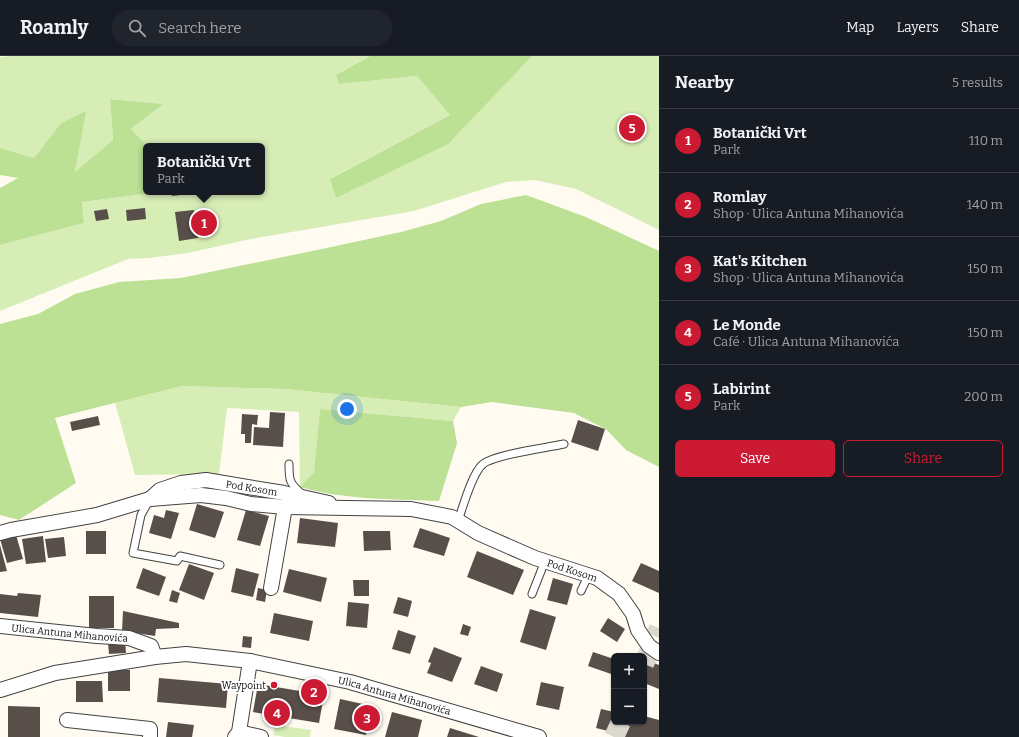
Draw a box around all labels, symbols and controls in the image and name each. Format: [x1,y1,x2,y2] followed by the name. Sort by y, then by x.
[112,10,392,46] search box
[20,16,88,39] text: Roamly
[126,17,148,39] icon: search
[158,19,242,37] text: Search here
[846,19,874,36] text: Map
[896,19,939,36] text: Layers
[961,19,999,36] text: Share
[675,72,734,93] text: Nearby
[952,75,1003,90] text: 5 results
[619,113,645,143] pin: 5
[713,124,807,142] text: Botanički Vrt
[685,133,691,148] text: 1
[969,133,1003,148] text: 110 m
[713,142,740,157] text: Park
[143,143,265,195] popup
[157,153,251,171] text: Botanički Vrt
[157,171,185,186] text: Park
[713,188,767,206] text: Romlay
[684,197,692,212] text: 2
[967,197,1003,212] text: 140 m
[713,206,904,221] text: Shop · Ulica Antuna Mihanovića
[191,208,217,238] pin: 1
[713,252,807,270] text: Kat's Kitchen
[684,261,692,276] text: 3
[967,261,1003,276] text: 150 m
[713,270,904,285] text: Shop · Ulica Antuna Mihanovića
[713,316,781,334] text: Le Monde
[684,325,692,340] text: 4
[967,325,1003,340] text: 150 m
[713,334,899,349] text: Café · Ulica Antuna Mihanovića
[713,380,771,398] text: Labirint
[684,389,692,404] text: 5
[964,389,1003,404] text: 200 m
[713,398,740,413] text: Park
[337,399,357,419] your location
[675,440,835,477] button: Save
[843,440,1003,477] button: Share
[225,478,279,499] street label: Pod Kosom
[545,557,599,585] street label: Pod Kosom
[11,622,129,645] street label: Ulica Antuna Mihanovića
[611,653,647,725] map controls
[611,653,647,689] button: +
[337,675,453,718] street label: Ulica Antuna Mihanovića
[301,677,327,707] pin: 2
[222,680,266,692] place label: Waypoint
[269,680,279,690] marker: Waypoint
[611,689,647,725] button: −
[264,698,290,728] pin: 4
[354,703,380,733] pin: 3

